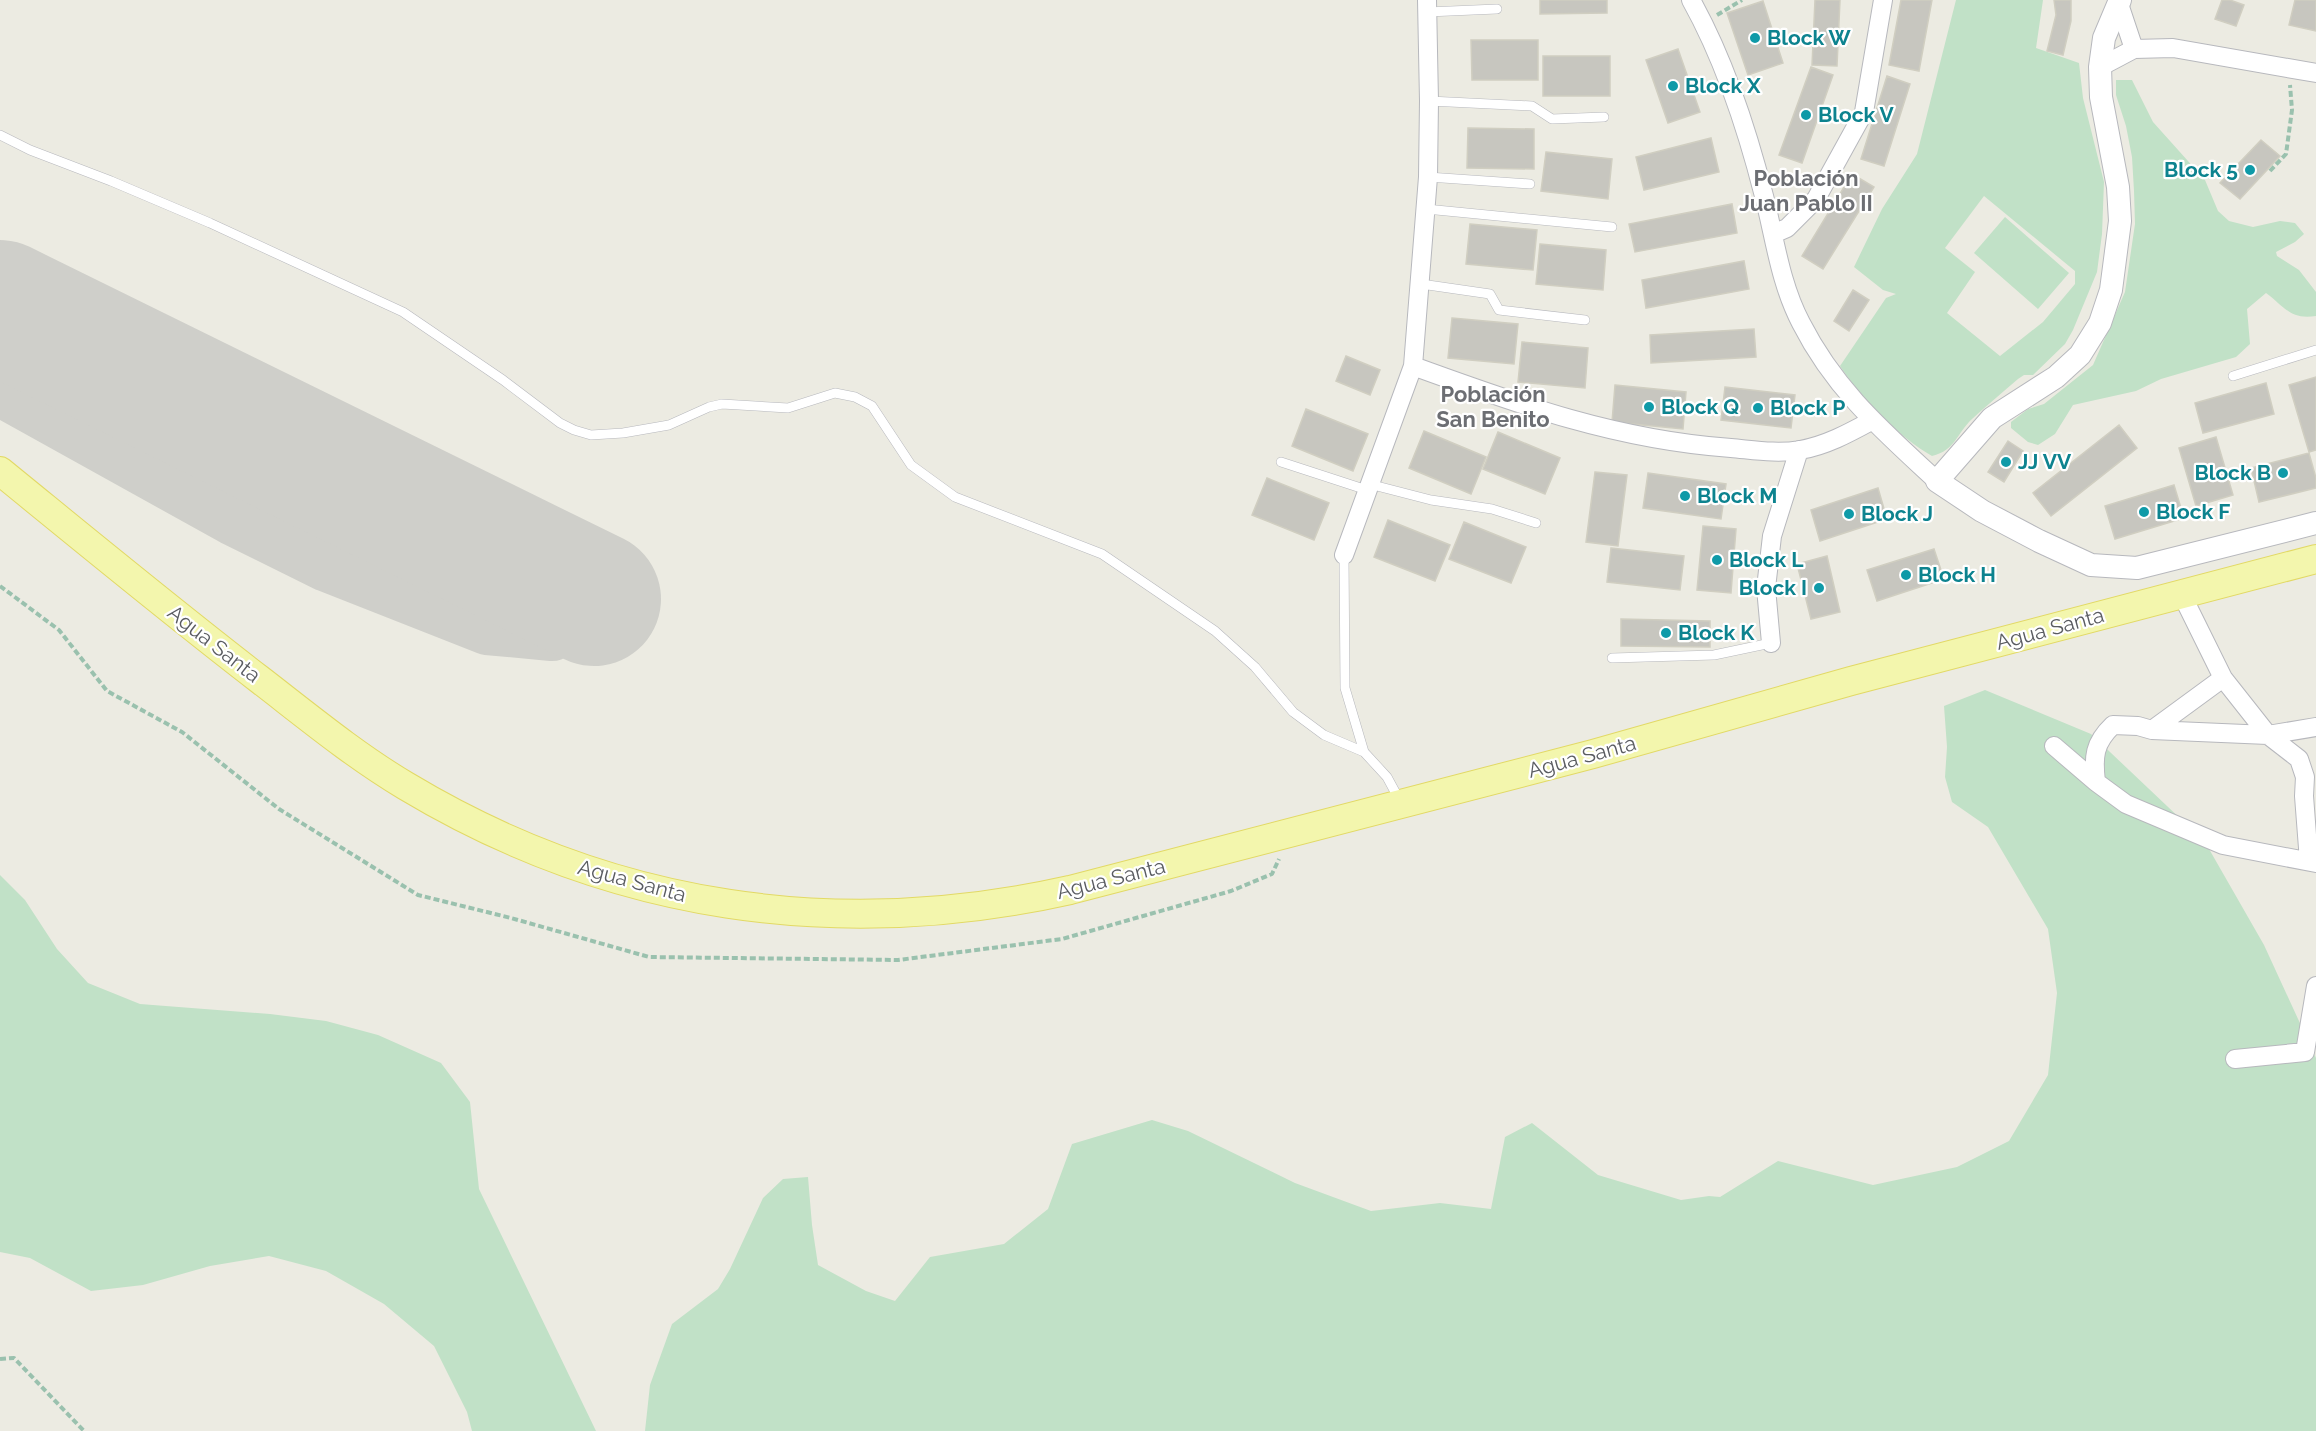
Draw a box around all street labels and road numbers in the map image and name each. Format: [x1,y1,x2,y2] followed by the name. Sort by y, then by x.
[163,600,266,688] street label: Agua Santa
[1993,602,2107,655] street label: Agua Santa
[1525,730,1639,783] street label: Agua Santa
[1054,853,1168,904] street label: Agua Santa
[575,854,689,907] street label: Agua Santa

